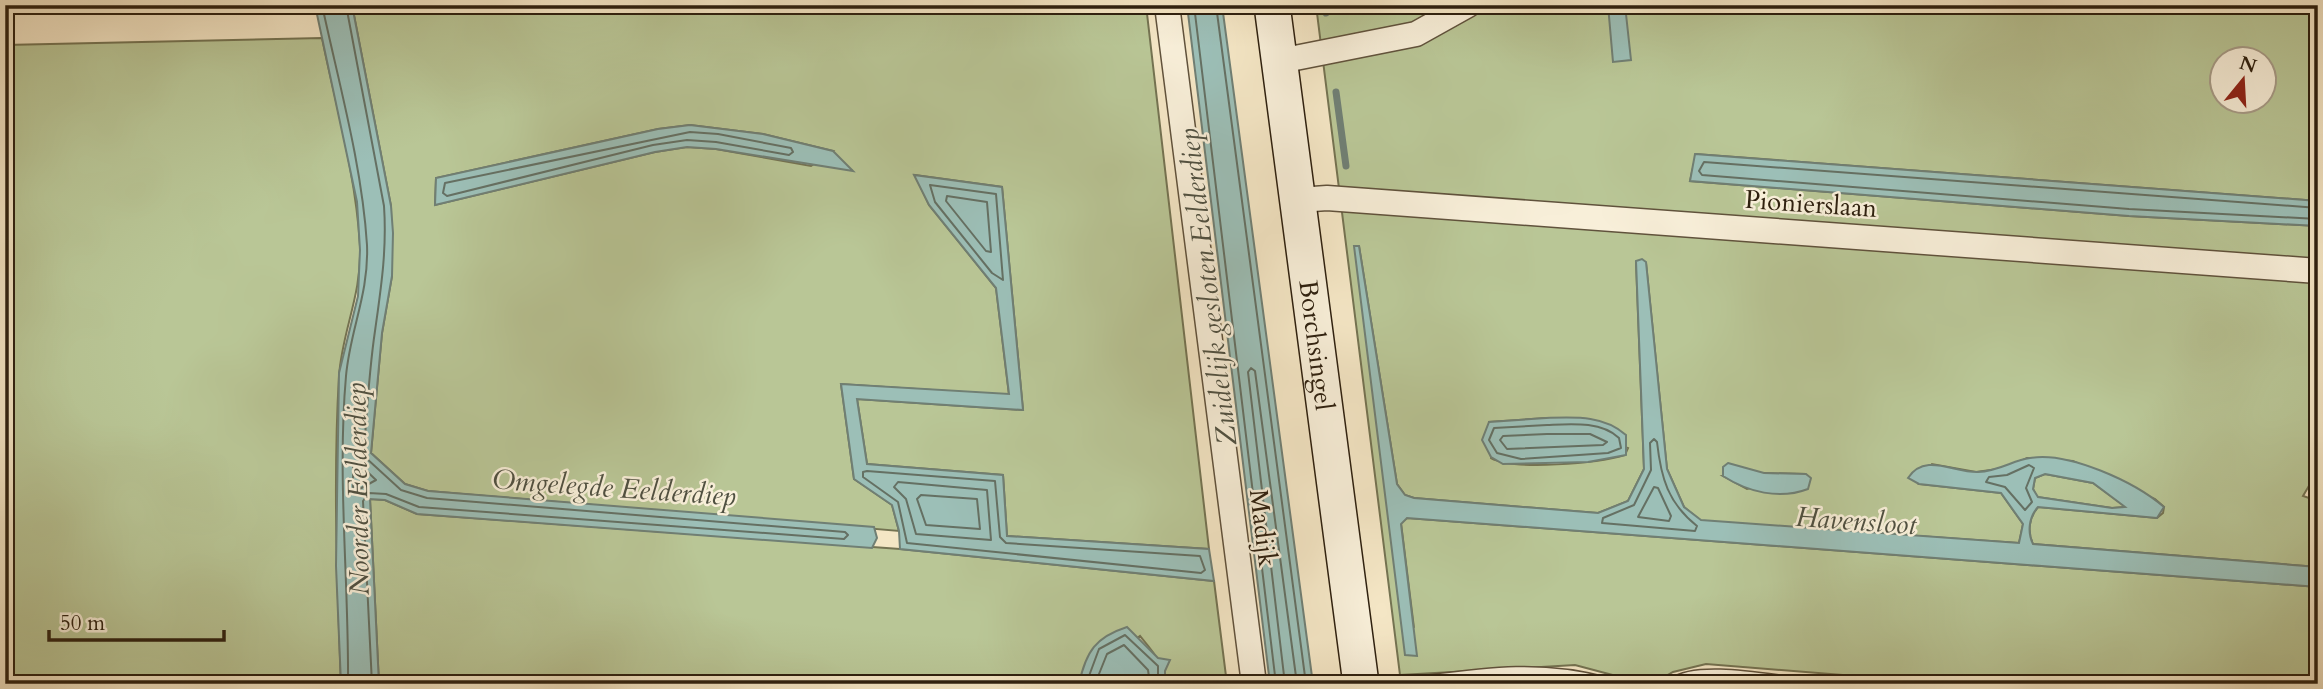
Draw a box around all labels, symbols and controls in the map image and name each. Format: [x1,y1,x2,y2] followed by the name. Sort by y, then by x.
[2208,46,2278,116] north arrow
[2236,50,2260,80] text: N
[1170,126,1246,448] water label: Zuidelijk gesloten Eelderdiep
[1744,182,1879,226] street label: Pionierslaan
[1291,278,1343,413] street label: Borchsingel
[337,382,379,596] water label: Noorder Eelderdiep
[491,461,737,515] water label: Omgelegde Eelderdiep
[1241,487,1285,569] street label: Madijk
[1794,498,1919,544] water label: Havensloot
[49,598,224,642] scale bar
[60,609,105,638] text: 50 m

